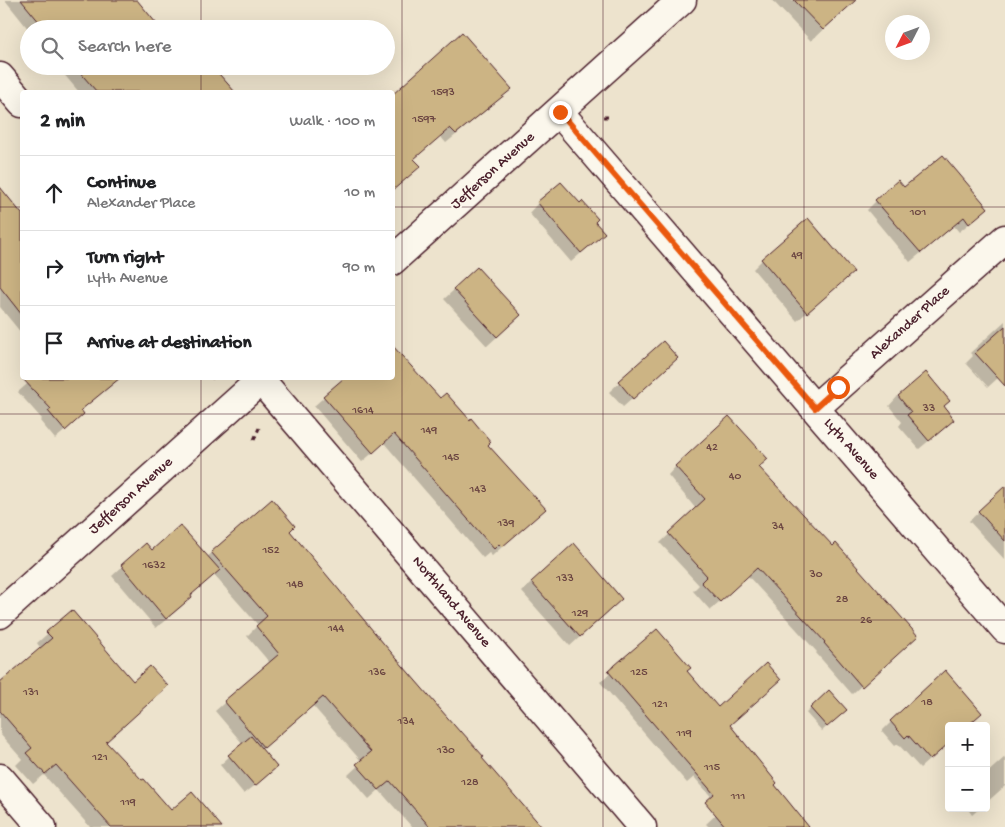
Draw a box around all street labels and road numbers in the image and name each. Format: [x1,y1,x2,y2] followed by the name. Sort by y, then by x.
[447,128,539,213] street label: Jefferson Avenue
[866,282,954,364] street label: Alexander Place
[819,415,883,484] street label: Lyth Avenue
[85,453,177,538] street label: Jefferson Avenue
[408,553,494,651] street label: Northland Avenue

